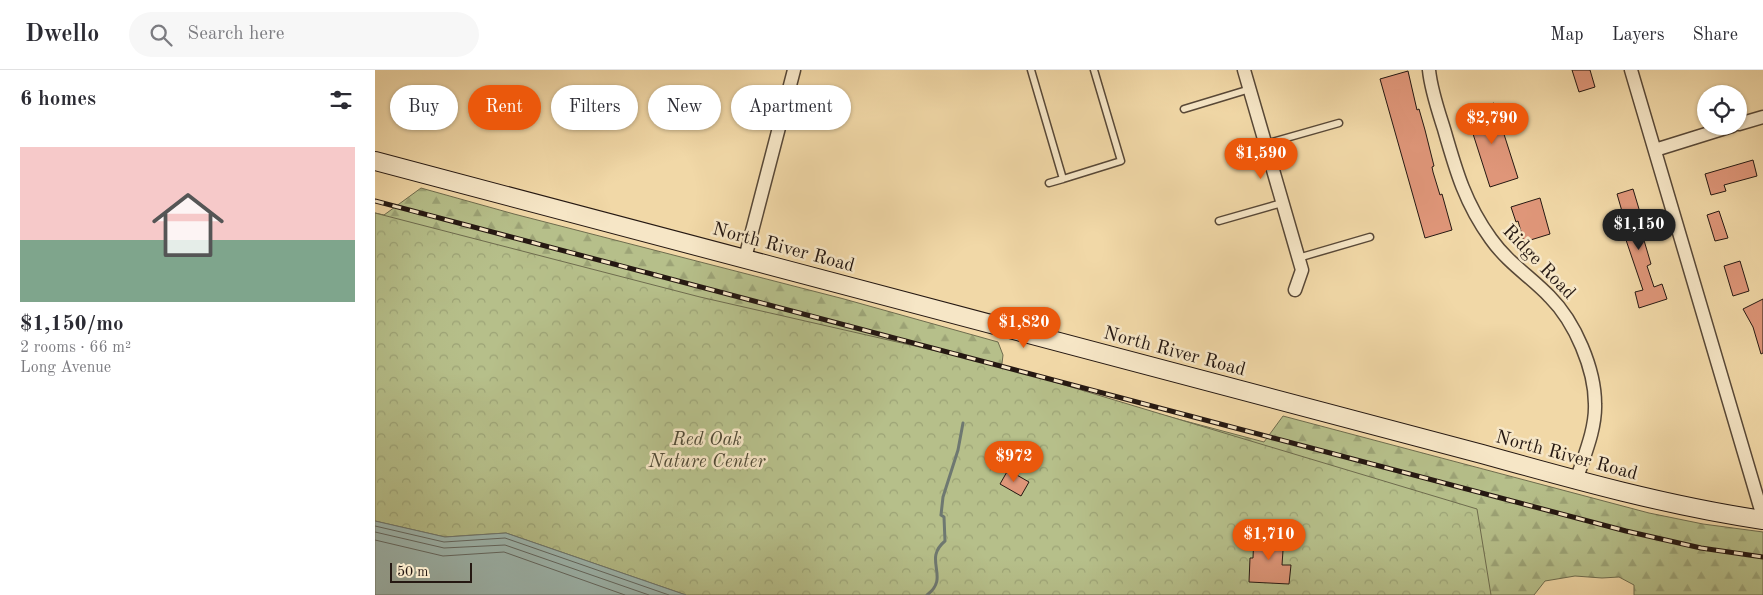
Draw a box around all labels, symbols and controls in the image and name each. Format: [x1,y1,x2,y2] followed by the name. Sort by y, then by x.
[129,12,479,57] search box
[147,21,175,49] icon: search
[25,23,99,47] text: Dwello
[187,25,285,44] text: Search here
[1550,26,1584,44] text: Map
[1612,26,1664,44] text: Layers
[1692,26,1738,44] text: Share
[390,85,458,130] chip: Buy
[468,85,541,130] chip: Rent
[551,85,638,130] chip: Filters
[648,85,721,130] chip: New
[731,85,851,130] chip: Apartment
[1697,85,1747,135] map controls
[1697,85,1747,135] button: locate
[327,86,355,114] icon: filters
[20,89,96,110] text: 6 homes
[1451,102,1533,145] pin: $2,790
[1467,111,1517,127] text: $2,790
[1220,138,1302,180] pin: $1,590
[1236,146,1286,162] text: $1,590
[143,180,233,270] icon: home
[1598,208,1680,251] pin: $1,150
[1614,217,1664,233] text: $1,150
[710,220,857,277] street label: North River Road
[1498,222,1578,304] street label: Ridge Road
[983,306,1065,349] pin: $1,820
[20,314,124,335] text: $1,150/mo
[999,315,1049,331] text: $1,820
[1101,324,1248,381] street label: North River Road
[20,340,131,356] text: 2 rooms · 66 m²
[20,360,111,376] text: Long Avenue
[1493,428,1640,485] street label: North River Road
[648,431,766,472] park label: Red Oak Nature Center
[984,440,1044,483] pin: $972
[995,449,1033,465] text: $972
[1228,518,1310,561] pin: $1,710
[1244,527,1294,543] text: $1,710
[390,560,473,583] scale bar
[397,565,428,579] text: 50 m

